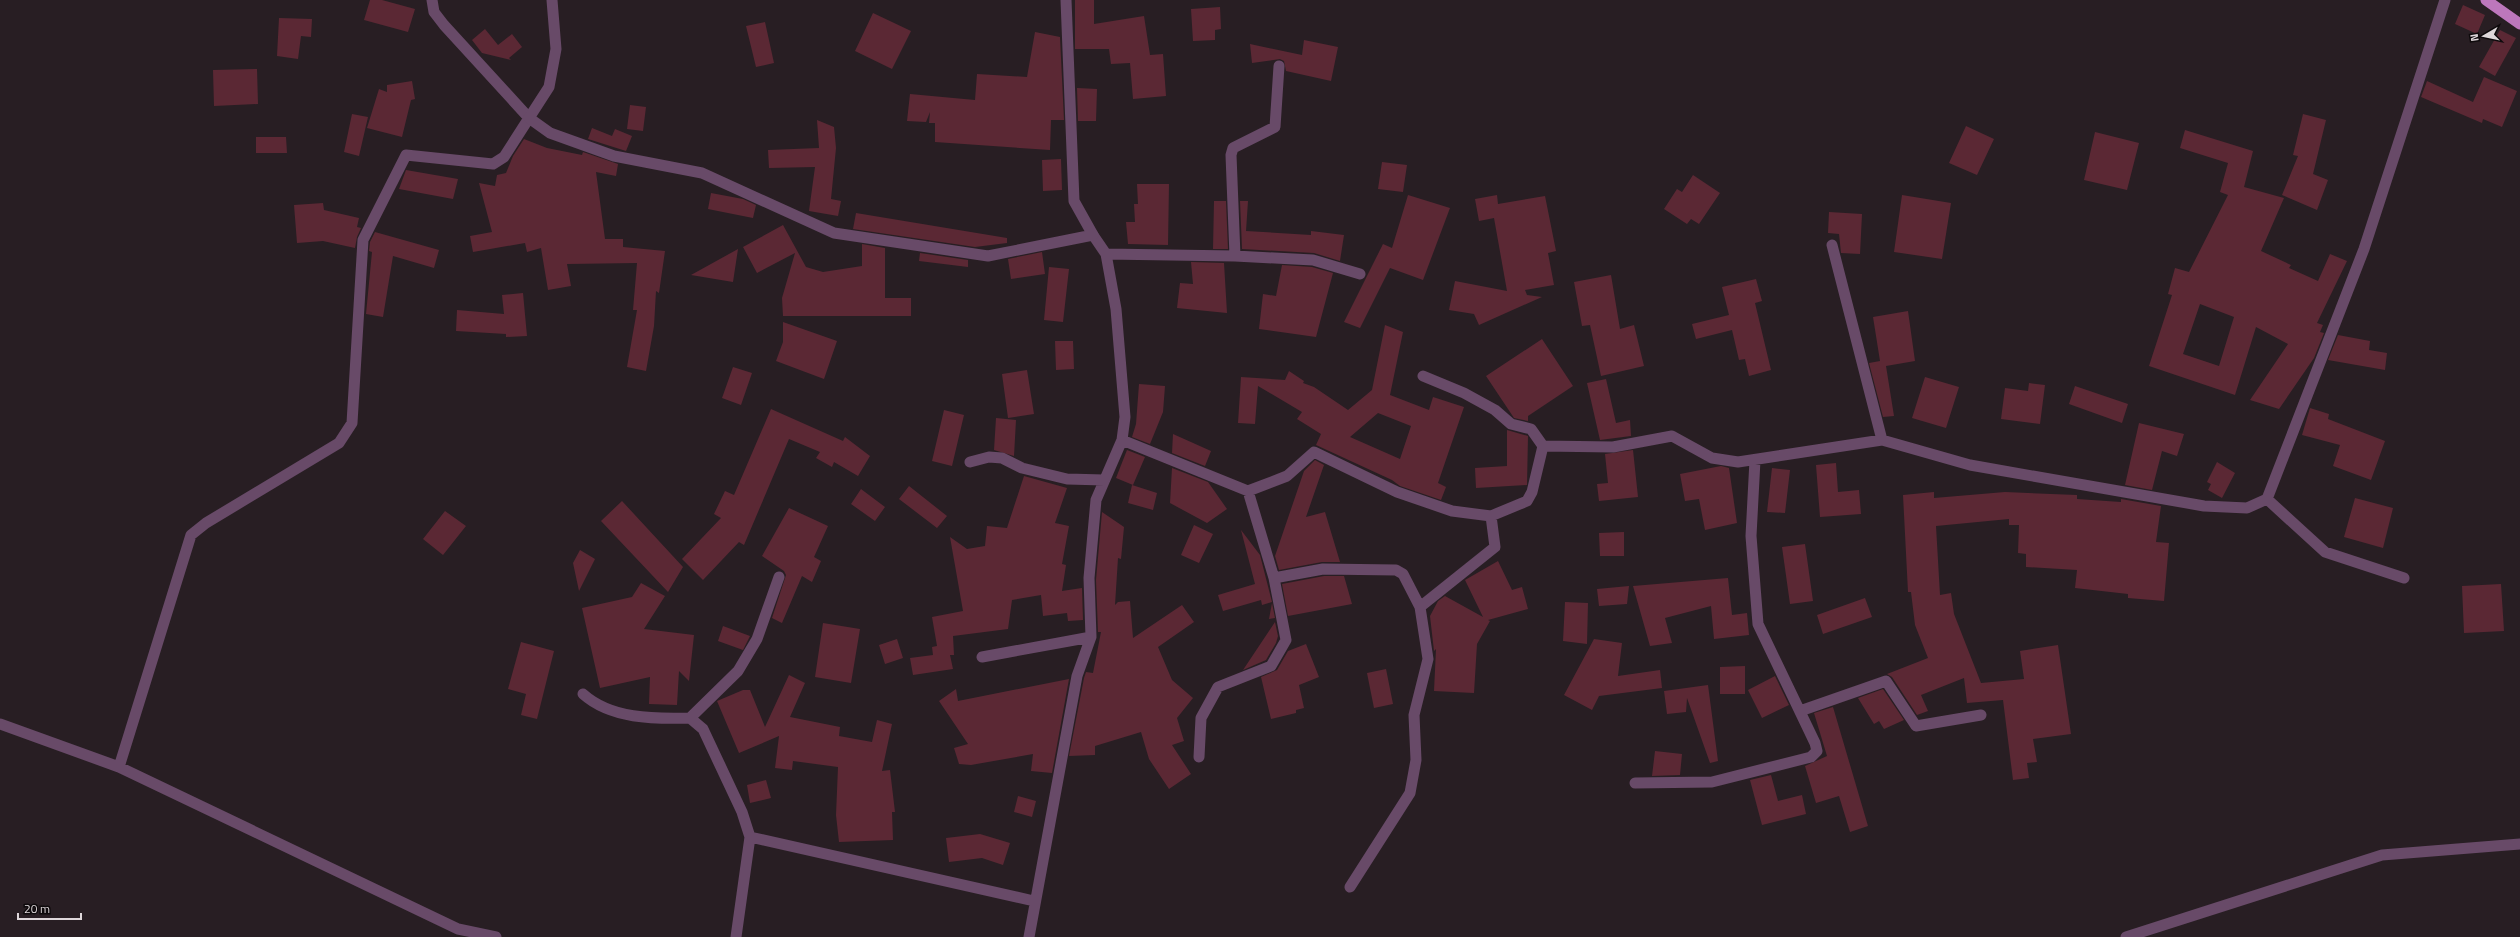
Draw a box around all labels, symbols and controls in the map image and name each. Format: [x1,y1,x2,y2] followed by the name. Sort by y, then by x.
[2464,16,2504,56] north arrow
[2466,33,2483,43] text: N
[18,895,81,921] scale bar
[24,899,50,918] text: 20 m

